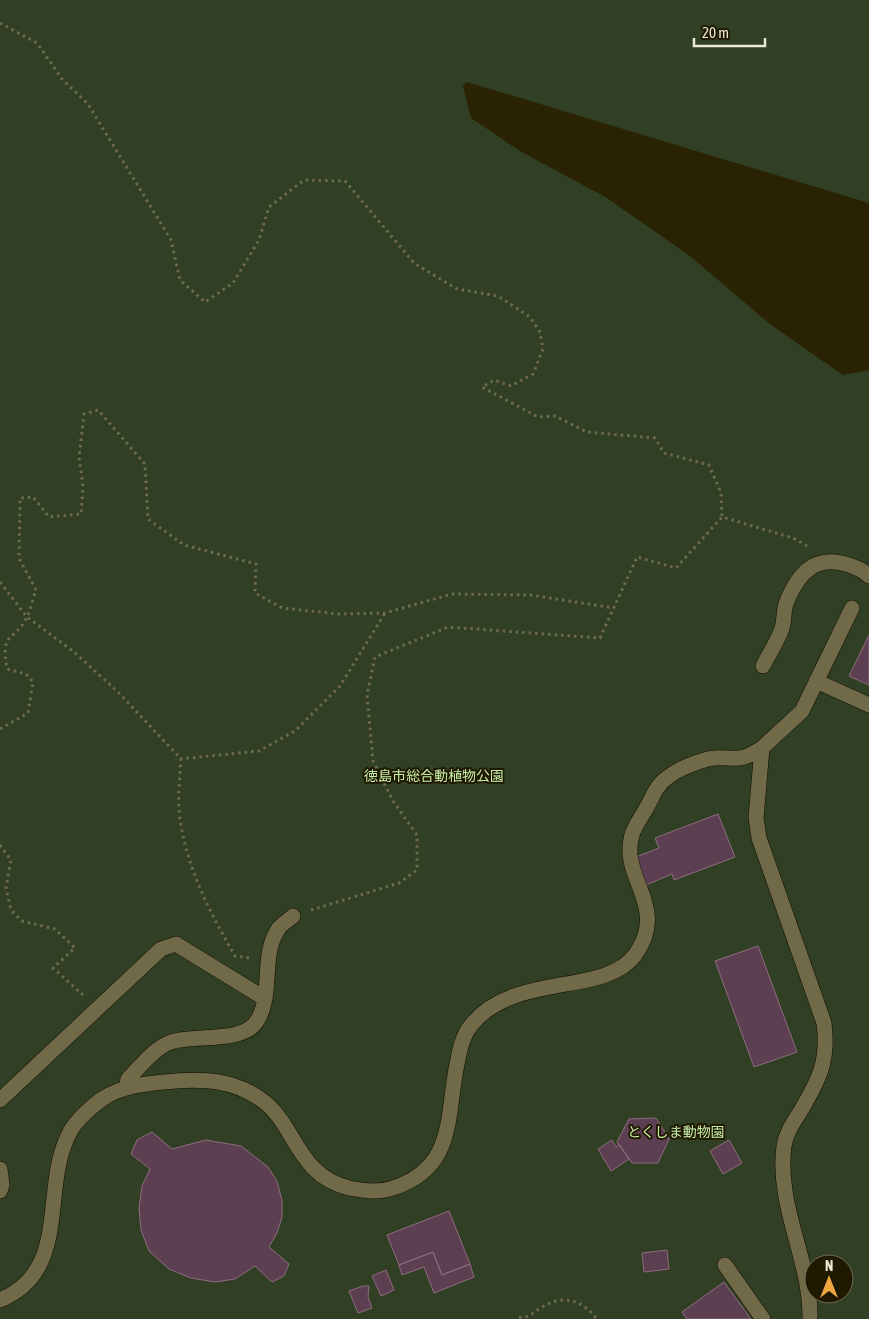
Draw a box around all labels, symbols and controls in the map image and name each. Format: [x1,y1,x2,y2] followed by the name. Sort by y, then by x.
[694,15,765,47] scale bar
[702,24,729,41] text: 20 m
[364,768,504,784] park label: 徳島市総合動植物公園
[627,1124,725,1140] park label: とくしま動物園
[804,1254,854,1304] north arrow
[825,1258,833,1274] text: N

